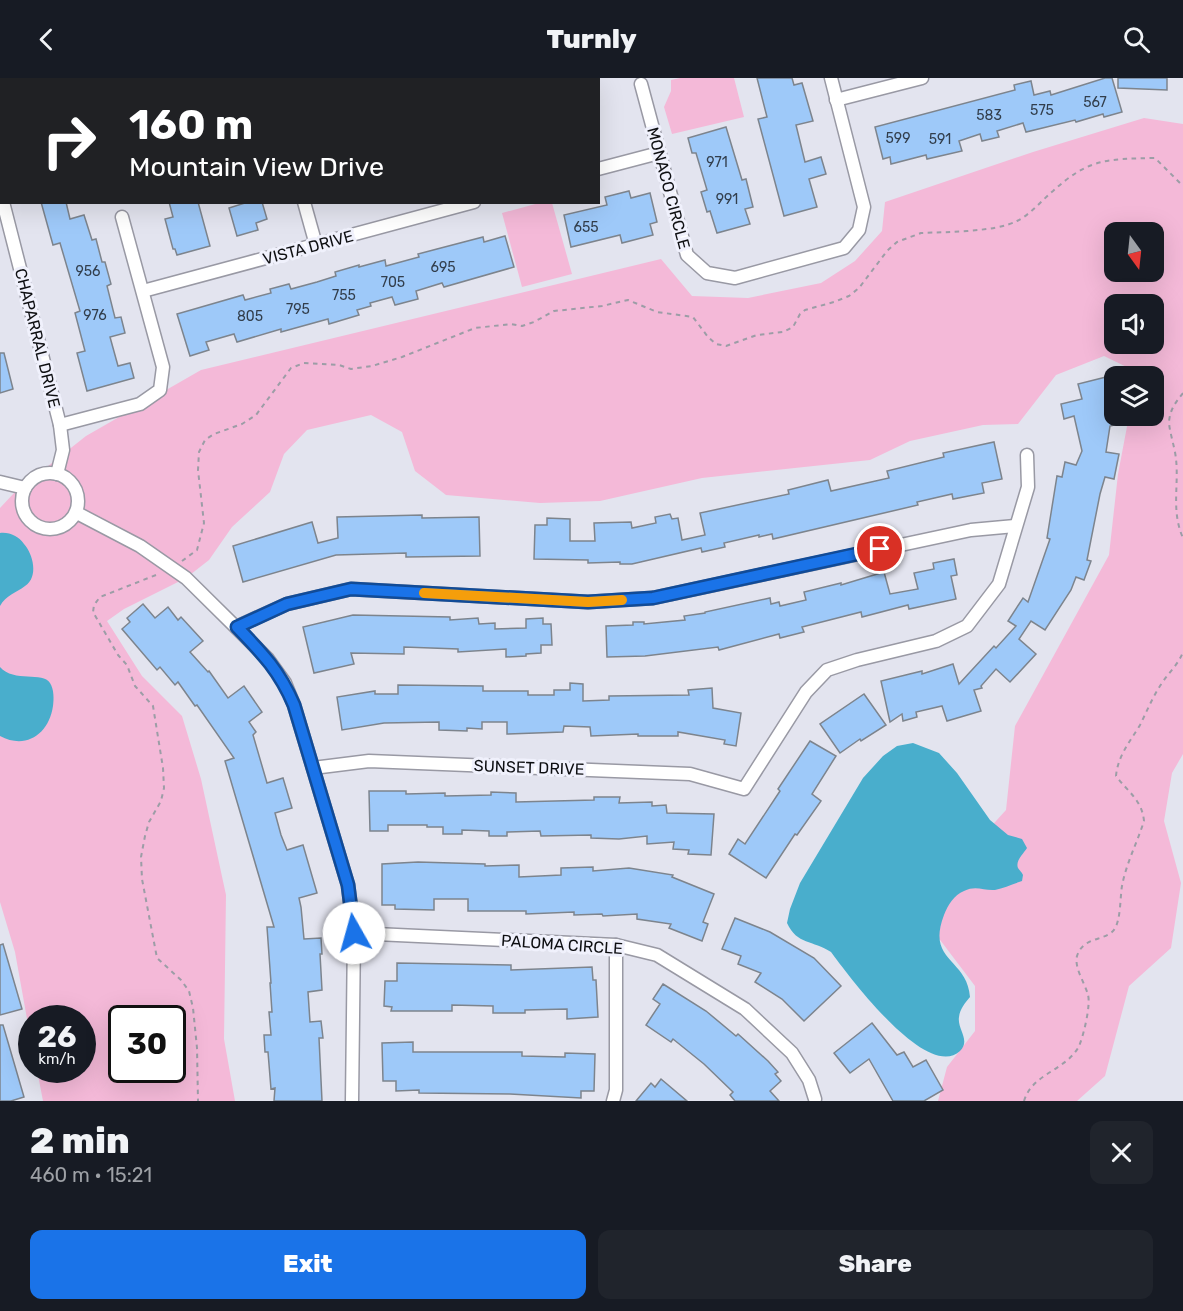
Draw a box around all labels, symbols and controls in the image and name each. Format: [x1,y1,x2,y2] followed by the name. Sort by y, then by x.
[30,23,63,56] icon: back
[546,23,637,55] text: Turnly
[1120,23,1153,56] icon: search
[1083,94,1107,111] house number: 567
[129,100,253,150] text: 160 m
[30,102,108,180] icon: right
[1030,102,1054,119] house number: 575
[976,107,1002,124] house number: 583
[643,125,694,251] street label: MONACO CIRCLE
[886,130,910,147] house number: 599
[929,131,951,148] house number: 591
[129,151,384,183] text: Mountain View Drive
[706,154,728,171] house number: 971
[716,191,738,208] house number: 991
[573,219,599,236] house number: 655
[1104,222,1164,282] north arrow
[1104,222,1164,426] map controls
[261,226,356,269] street label: VISTA DRIVE
[430,259,456,276] house number: 695
[75,263,101,280] house number: 956
[11,266,64,410] street label: CHAPARRAL DRIVE
[381,274,405,291] house number: 705
[332,287,356,304] house number: 755
[1104,294,1164,354] button: sound
[286,301,310,318] house number: 795
[83,307,107,324] house number: 976
[237,308,263,325] house number: 805
[1104,366,1164,426] button: layers
[854,523,905,574] pin
[863,532,896,565] icon: arrive
[473,756,585,779] street label: SUNSET DRIVE
[322,901,386,965] position arrow
[501,931,623,958] street label: PALOMA CIRCLE
[108,1005,186,1083] speed limit sign: 30
[37,1019,77,1055] text: 26
[38,1050,76,1068] text: km/h
[30,1119,130,1162] text: 2 min
[1090,1121,1153,1184] button: close
[30,1163,152,1187] text: 460 m · 15:21
[30,1230,586,1299] button: Exit
[598,1230,1153,1299] button: Share

